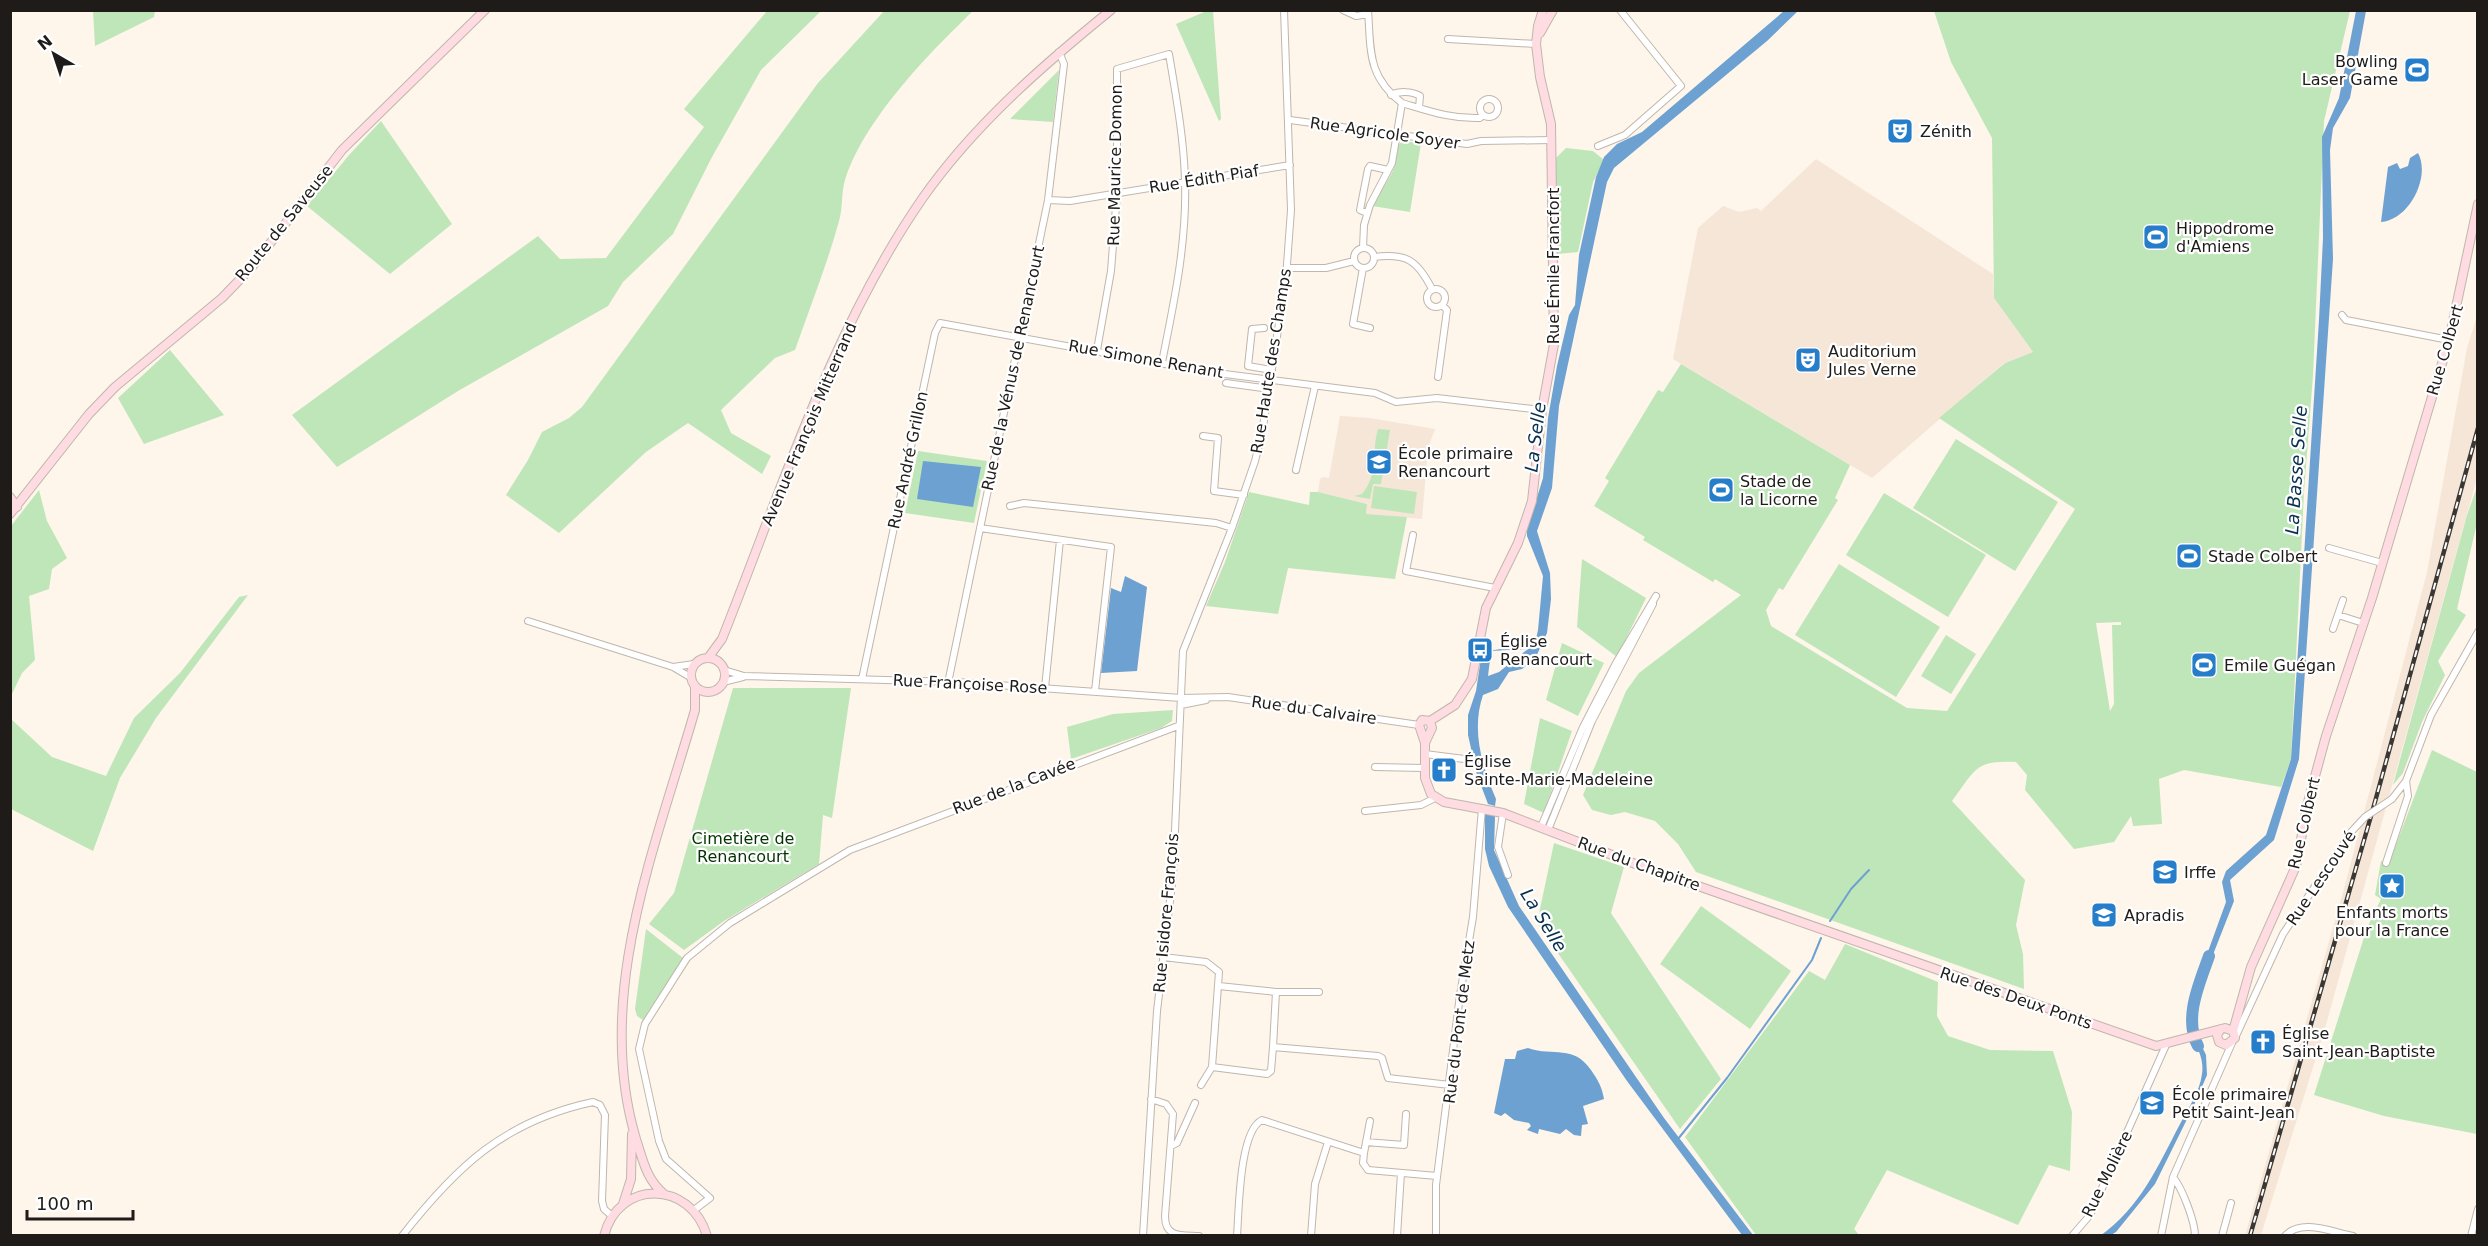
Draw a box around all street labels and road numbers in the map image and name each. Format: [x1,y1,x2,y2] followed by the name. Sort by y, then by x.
[1104,84,1126,246] street label: Rue Maurice Domon
[1309,113,1462,153] street label: Rue Agricole Soyer
[231,161,337,285] street label: Route de Saveuse
[1148,161,1261,197] street label: Rue Édith Piaf
[1544,188,1563,344] street label: Rue Émile Francfort
[978,244,1048,492] street label: Rue de la Vénus de Renancourt
[1247,267,1295,455] street label: Rue Haute des Champs
[2423,302,2467,398] street label: Rue Colbert
[757,319,861,529] street label: Avenue François Mitterrand
[1067,336,1225,382] street label: Rue Simone Renant
[884,390,932,530] street label: Rue André Grillon
[892,670,1048,698] street label: Rue Françoise Rose
[1250,692,1378,728] street label: Rue du Calvaire
[950,754,1078,818] street label: Rue de la Cavée
[2284,775,2324,871] street label: Rue Colbert
[2282,827,2360,929] street label: Rue Lescouvé
[1150,832,1182,994] street label: Rue Isidore François
[1575,833,1703,895] street label: Rue du Chapitre
[1440,939,1478,1105] street label: Rue du Pont de Metz
[1938,963,2094,1033] street label: Rue des Deux Ponts
[2078,1128,2136,1220] street label: Rue Molière

